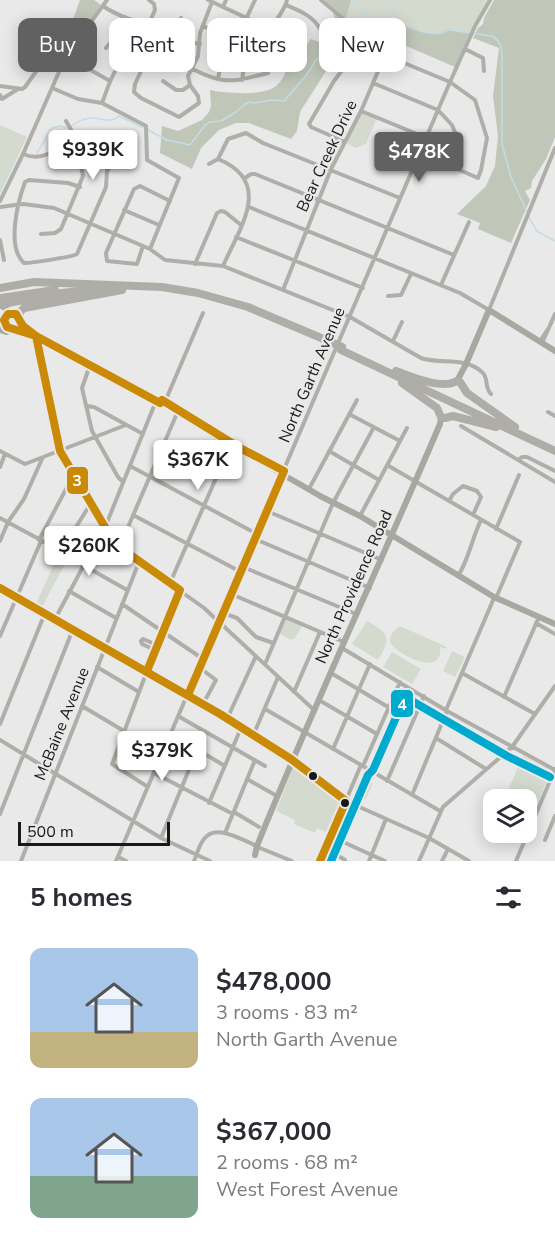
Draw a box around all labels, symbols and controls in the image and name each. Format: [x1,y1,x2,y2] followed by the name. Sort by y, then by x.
[18,18,97,72] chip: Buy
[109,18,195,72] chip: Rent
[207,18,307,72] chip: Filters
[319,18,406,72] chip: New
[291,96,363,216] street label: Bear Creek Drive
[51,130,135,181] pin: $939K
[377,132,461,183] pin: $478K
[62,136,124,163] text: $939K
[388,138,450,165] text: $478K
[274,304,350,446] street label: North Garth Avenue
[156,440,240,491] pin: $367K
[167,446,229,473] text: $367K
[66,466,89,495] line badge: 3
[72,470,82,492] text: 3
[310,507,398,667] street label: North Providence Road
[47,526,131,577] pin: $260K
[58,532,120,559] text: $260K
[29,664,95,784] street label: McBaine Avenue
[390,689,414,718] line badge: 4
[397,694,407,716] text: 4
[120,731,204,782] pin: $379K
[131,737,193,764] text: $379K
[307,770,319,782] unlabelled marker
[483,789,537,843] map controls
[483,789,537,843] button: layers
[339,797,351,809] unlabelled marker
[18,819,170,846] scale bar
[27,821,74,843] text: 500 m
[30,880,132,915] text: 5 homes
[492,881,525,914] icon: filters
[216,964,332,999] text: $478,000
[78,972,150,1044] icon: home
[216,999,358,1026] text: 3 rooms · 83 m²
[216,1026,397,1053] text: North Garth Avenue
[216,1114,332,1149] text: $367,000
[78,1122,150,1194] icon: home
[216,1149,358,1176] text: 2 rooms · 68 m²
[216,1176,398,1203] text: West Forest Avenue

